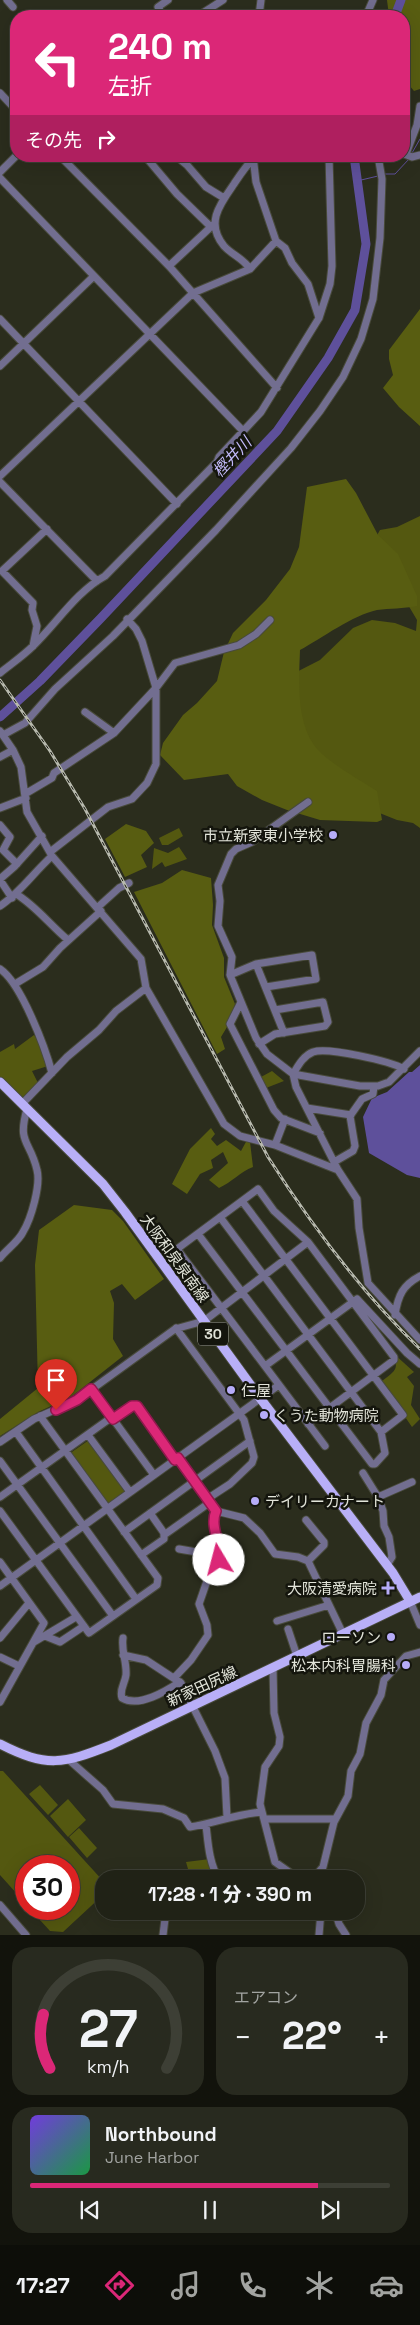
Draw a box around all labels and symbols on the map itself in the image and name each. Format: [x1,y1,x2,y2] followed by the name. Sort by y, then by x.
[208,431,257,482] water label: 樫井川
[203,826,323,845] place label: 市立新家東小学校
[327,829,339,841] marker: 市立新家東小学校
[136,1210,214,1306] street label: 大阪和泉泉南線
[198,1322,228,1346] road number: 30
[35,1359,77,1410] pin
[241,1381,271,1400] place label: 仁屋
[225,1384,237,1396] marker: 仁屋
[274,1406,379,1425] place label: くうた動物病院
[258,1409,270,1421] marker: くうた動物病院
[265,1492,385,1511] place label: デイリーカナート
[249,1495,261,1507] marker: デイリーカナート
[192,1533,244,1585] position arrow
[287,1579,377,1598] place label: 大阪清愛病院
[381,1581,395,1595] marker: 大阪清愛病院
[321,1628,381,1647] place label: ローソン
[385,1631,397,1643] marker: ローソン
[291,1656,396,1675] place label: 松本内科胃腸科
[400,1659,412,1671] marker: 松本内科胃腸科
[164,1662,240,1710] street label: 新家田尻線
[15,1855,80,1920] speed limit sign: 30

